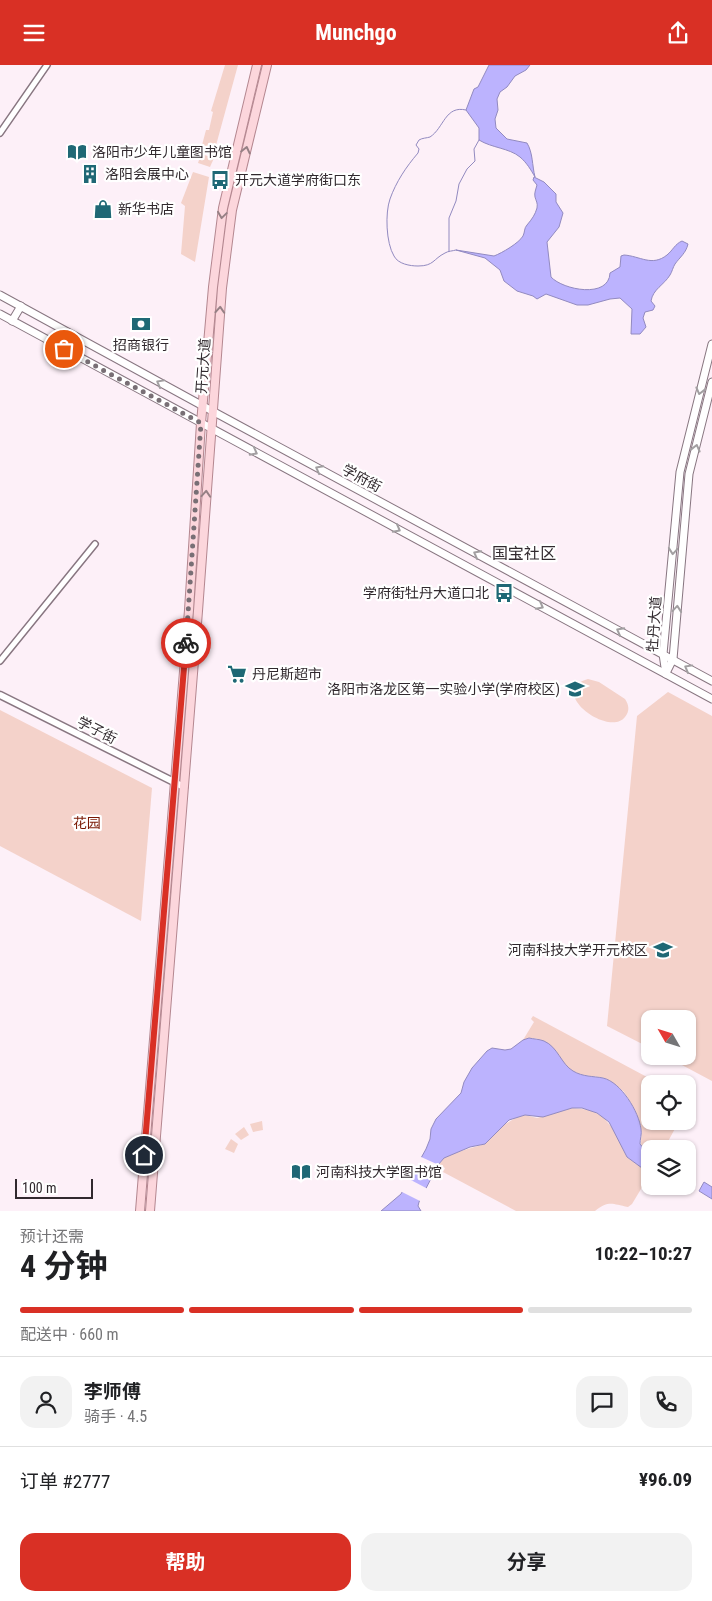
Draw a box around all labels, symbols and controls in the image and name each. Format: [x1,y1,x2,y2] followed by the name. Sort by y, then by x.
[20,19,48,47] icon: menu
[664,19,692,47] icon: share
[315,20,397,45] text: Munchgo
[66,141,88,163] library icon: 洛阳市少年儿童图书馆
[92,144,232,160] place label: 洛阳市少年儿童图书馆
[240,146,251,155] one-way arrow
[79,163,101,185] building icon: 洛阳会展中心
[105,166,189,182] place label: 洛阳会展中心
[209,169,231,191] bus stop icon: 开元大道学府街口东
[235,172,361,188] place label: 开元大道学府街口东
[92,198,114,220] shop icon: 新华书店
[118,201,174,217] place label: 新华书店
[218,210,228,219] one-way arrow
[214,306,225,314] one-way arrow
[130,313,152,335] bank icon: 招商银行
[43,328,85,370] pin
[50,335,78,363] icon: bag
[113,337,169,353] place label: 招商银行
[193,338,213,394] street label: 开元大道
[156,379,165,389] one-way arrow
[695,386,706,395] one-way arrow
[690,444,701,453] one-way arrow
[249,446,258,456] one-way arrow
[340,461,384,495] street label: 学府街
[315,465,324,475] one-way arrow
[201,490,212,498] one-way arrow
[392,523,401,533] one-way arrow
[492,544,556,563] district label: 国宝社区
[668,547,679,555] one-way arrow
[474,550,483,560] one-way arrow
[493,582,515,604] bus stop icon: 学府街牡丹大道口北
[363,585,489,601] place label: 学府街牡丹大道口北
[644,596,664,652] street label: 牡丹大道
[535,600,544,610] one-way arrow
[672,605,683,613] one-way arrow
[161,618,211,668] courier
[617,627,626,637] one-way arrow
[172,629,200,657] icon: bike
[226,663,248,685] supermarket icon: 丹尼斯超市
[684,664,693,674] one-way arrow
[252,666,322,682] place label: 丹尼斯超市
[564,678,586,700] school or university icon: 洛阳市洛龙区第一实验小学(学府校区)
[327,681,560,698] place label: 洛阳市洛龙区第一实验小学(学府校区)
[75,713,119,747] street label: 学子街
[73,815,101,831] park label: 花园
[652,939,674,961] school or university icon: 河南科技大学开元校区
[508,942,648,958] place label: 河南科技大学开元校区
[641,1010,696,1065] north arrow
[641,1010,696,1195] map controls
[641,1075,696,1130] button: locate
[123,1134,165,1176] pin
[641,1140,696,1195] button: layers
[130,1141,158,1169] icon: home
[290,1161,312,1183] library icon: 河南科技大学图书馆
[316,1164,442,1180] place label: 河南科技大学图书馆
[15,1176,92,1199] scale bar
[22,1180,57,1196] text: 100 m
[20,1227,84,1246] text: 预计还需
[594,1242,692,1265] text: 10:22–10:27
[20,1247,108,1285] text: 4 分钟
[20,1325,119,1344] text: 配送中 · 660 m
[20,1376,72,1428] button: person
[576,1376,628,1428] button: chat
[640,1376,692,1428] button: phone
[84,1380,141,1403] text: 李师傅
[84,1407,147,1426] text: 骑手 · 4.5
[639,1468,692,1491] text: ¥96.09
[20,1470,110,1493] text: 订单 #2777
[20,1533,351,1591] button: 帮助
[361,1533,692,1591] button: 分享

